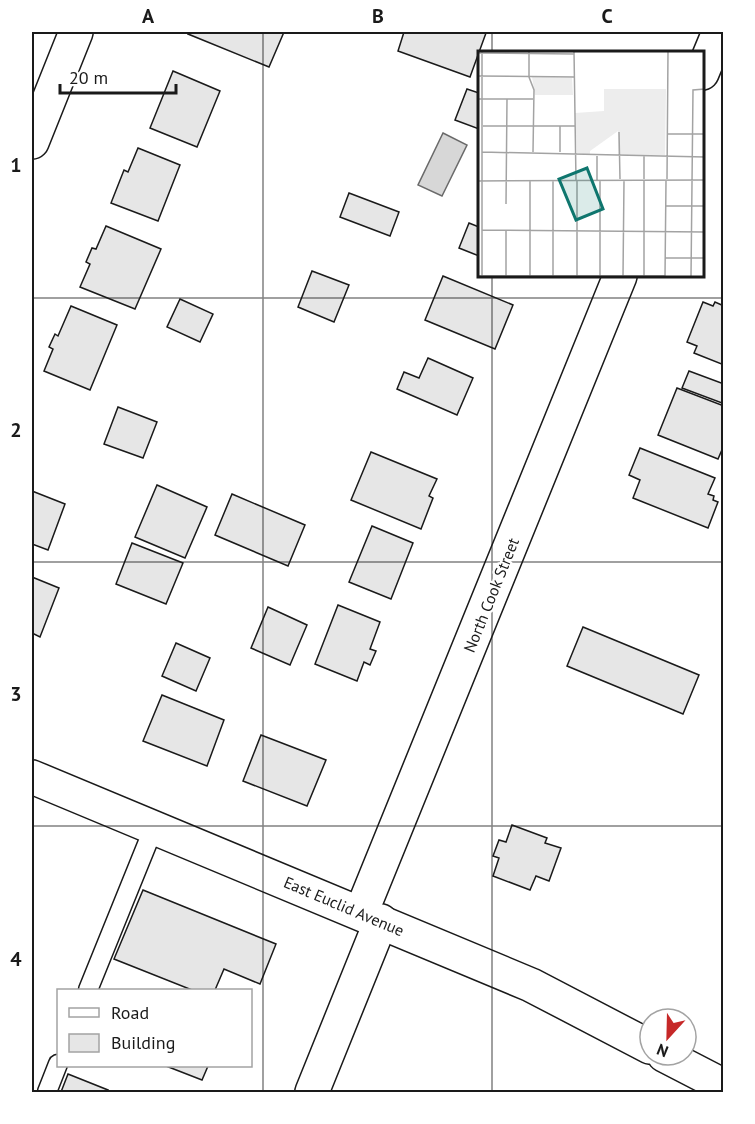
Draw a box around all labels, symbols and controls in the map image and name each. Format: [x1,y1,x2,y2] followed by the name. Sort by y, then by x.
[142,3,155,29] text: A
[372,3,384,29] text: B
[601,3,613,29] text: C
[478,51,704,278] inset map
[60,57,176,95] scale bar
[69,66,108,89] text: 20 m
[10,152,22,178] text: 1
[10,417,22,443] text: 2
[459,534,523,655] street label: North Cook Street
[10,681,22,707] text: 3
[281,872,407,940] street label: East Euclid Avenue
[10,946,22,972] text: 4
[57,989,252,1067] legend
[111,1001,149,1024] text: Road
[638,1007,698,1067] north arrow
[111,1031,175,1054] text: Building
[654,1040,671,1062] text: N

